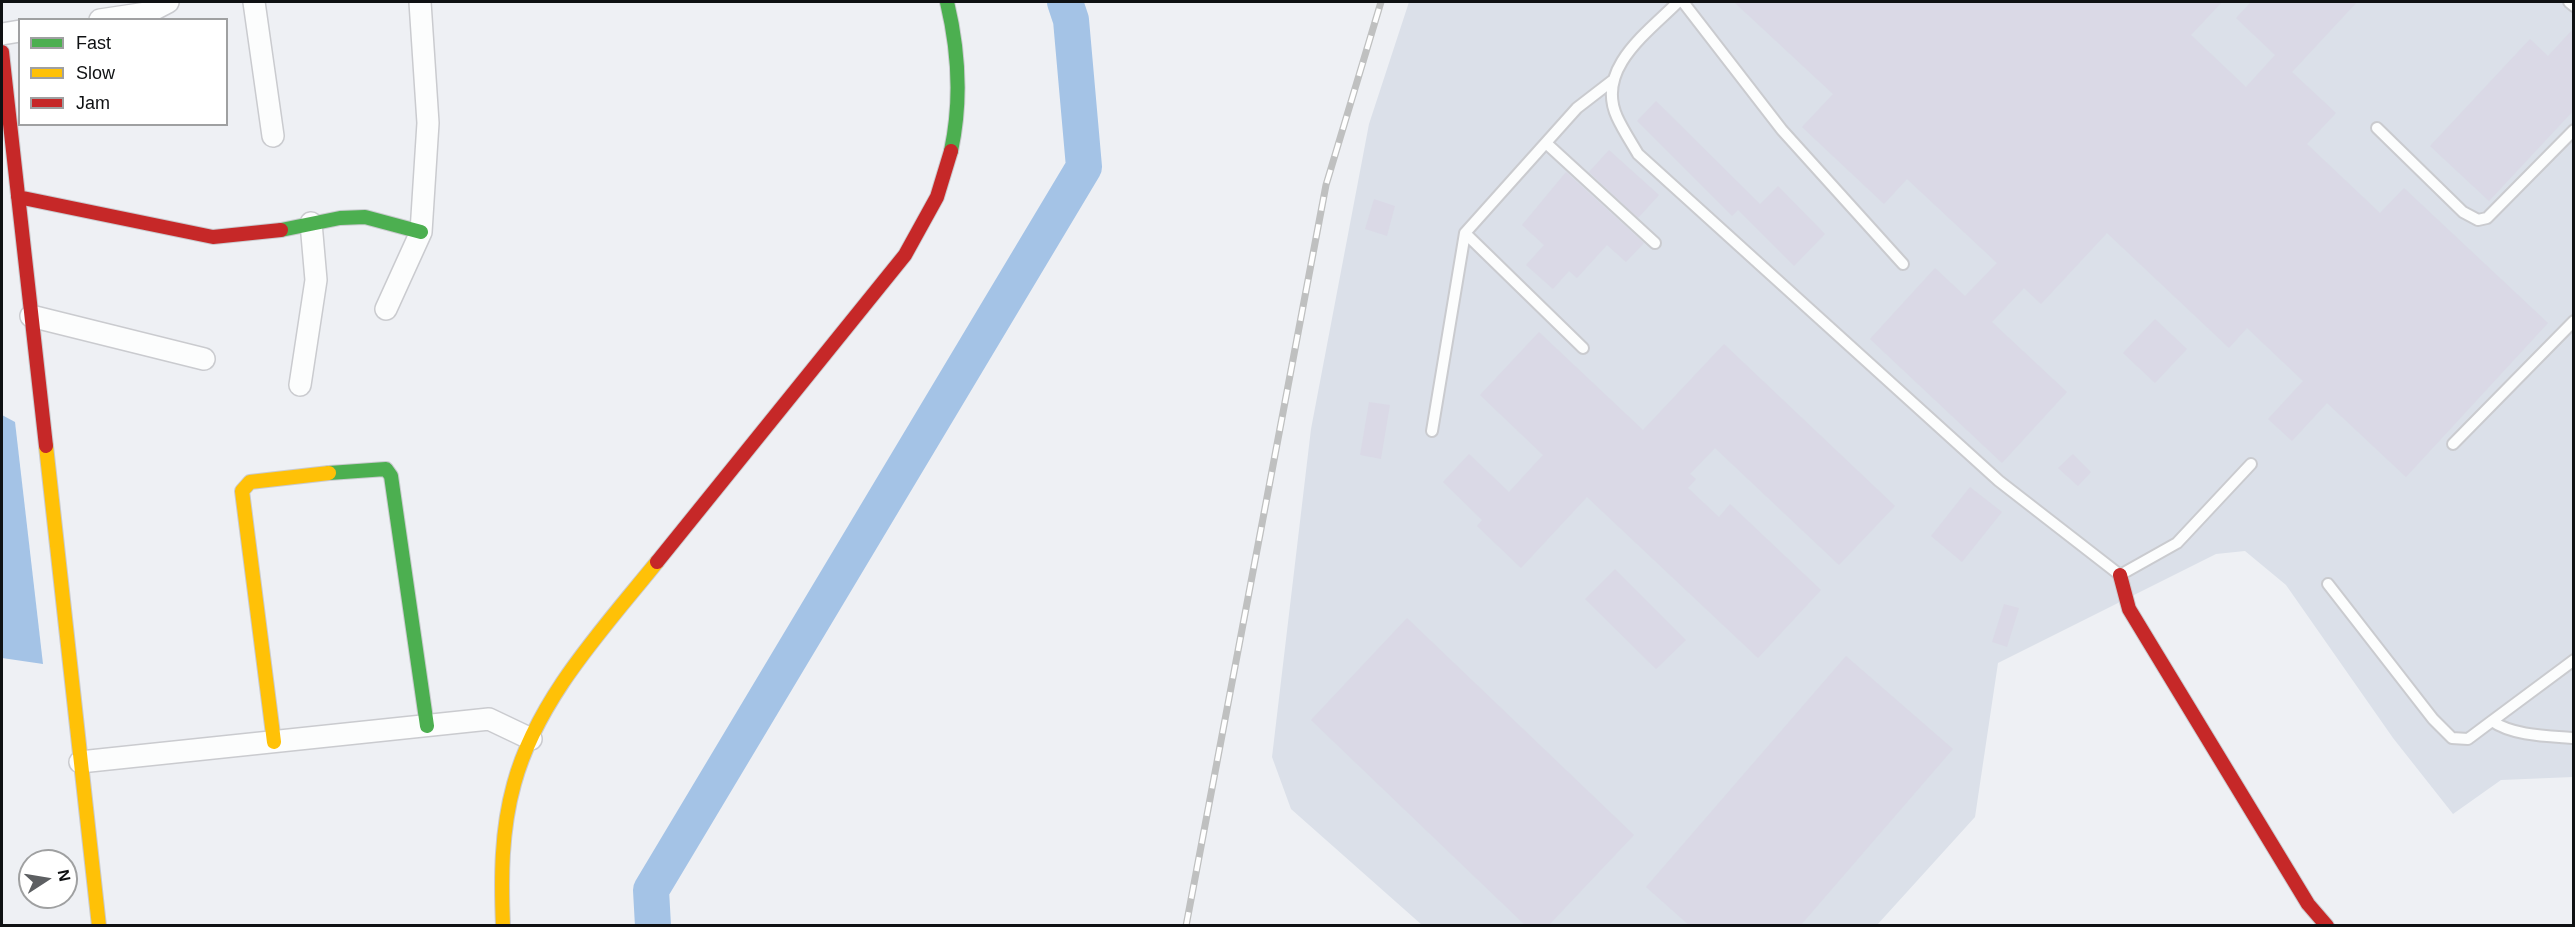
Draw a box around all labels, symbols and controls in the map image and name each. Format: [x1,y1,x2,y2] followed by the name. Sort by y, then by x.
[18,18,228,126] legend
[76,33,111,53] text: Fast
[76,63,115,83] text: Slow
[76,93,110,113] text: Jam
[18,849,78,909] north arrow
[55,868,74,883] text: N

